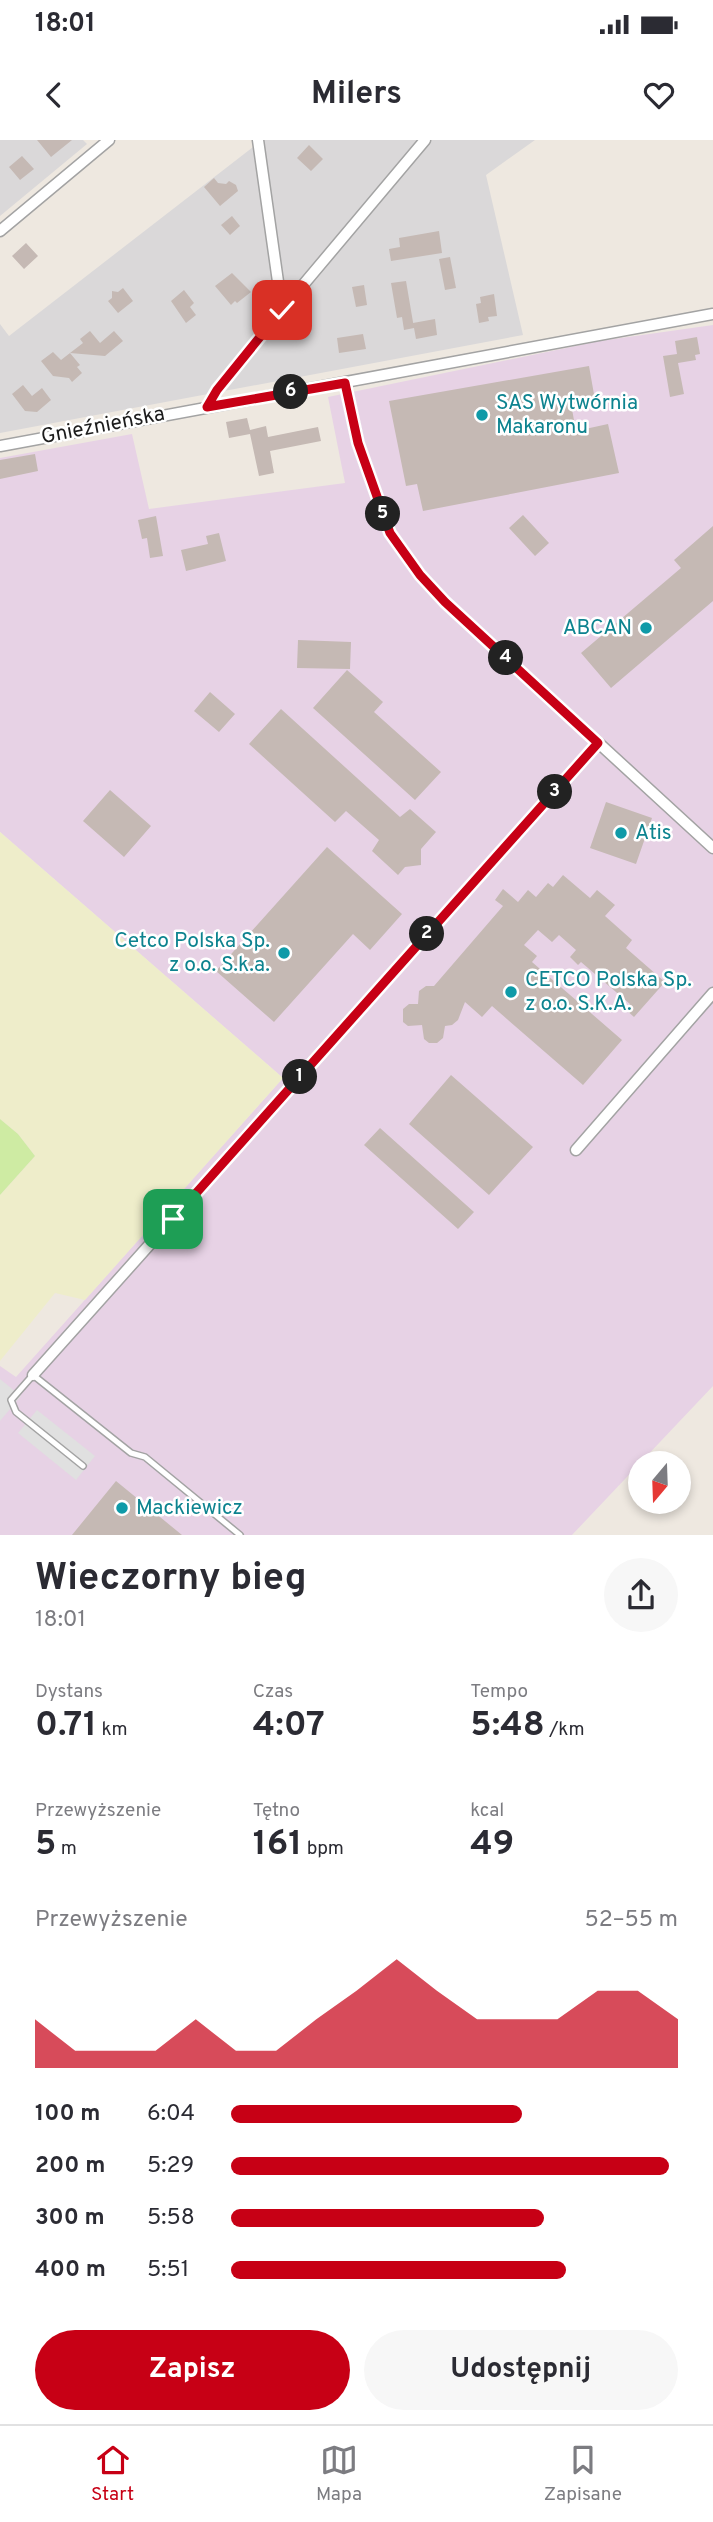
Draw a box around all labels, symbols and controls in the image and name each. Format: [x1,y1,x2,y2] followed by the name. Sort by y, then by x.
[35,8,96,41] text: 18:01
[311,75,402,115] text: Milers
[35,76,73,114] icon: back
[640,76,678,114] icon: heart
[252,280,312,340] pin
[263,291,301,329] icon: check
[274,374,308,410] pin: 6
[285,379,296,403] text: 6
[496,390,638,441] place label: SAS Wytwórnia Makaronu
[39,401,167,451] street label: Gnieźnieńska
[474,407,490,423] marker: SAS Wytwórnia Makaronu
[366,496,400,532] pin: 5
[377,501,388,525] text: 5
[563,615,632,642] place label: ABCAN
[638,620,654,636] marker: ABCAN
[489,640,524,676] pin: 4
[499,645,512,669] text: 4
[538,774,572,810] pin: 3
[549,779,560,803] text: 3
[635,820,672,847] place label: Atis
[613,825,629,841] marker: Atis
[410,916,444,952] pin: 2
[421,921,432,945] text: 2
[114,928,270,979] place label: Cetco Polska Sp. z o.o. S.k.a.
[276,945,292,961] marker: Cetco Polska Sp. z o.o. S.k.a.
[525,967,692,1018] place label: CETCO Polska Sp. z o.o. S.K.A.
[503,984,519,1000] marker: CETCO Polska Sp. z o.o. S.K.A.
[282,1060,318,1094] pin: 1
[296,1064,303,1088] text: 1
[143,1189,203,1249] pin
[154,1200,192,1238] icon: arrive
[628,1451,691,1514] north arrow
[628,1451,691,1514] map controls
[136,1495,243,1522] place label: Mackiewicz
[114,1500,130,1516] marker: Mackiewicz
[35,1555,307,1604] text: Wieczorny bieg
[604,1558,678,1632] button: share
[35,1606,86,1635] text: 18:01
[35,1680,103,1704] text: Dystans
[253,1680,293,1704] text: Czas
[470,1680,528,1704] text: Tempo
[35,1704,97,1748] text: 0.71
[253,1704,325,1748] text: 4:07
[470,1704,545,1748] text: 5:48
[97,1718,128,1742] text: km
[545,1718,585,1742] text: /km
[35,1799,161,1823] text: Przewyższenie
[253,1799,300,1823] text: Tętno
[470,1799,504,1823] text: kcal
[35,1823,56,1867] text: 5
[253,1823,302,1867] text: 161
[470,1823,514,1867] text: 49
[56,1837,77,1861] text: m
[302,1837,344,1861] text: bpm
[35,1906,188,1935] text: Przewyższenie
[585,1906,678,1935] text: 52–55 m
[35,2100,100,2129] text: 100 m
[147,2100,195,2129] text: 6:04
[35,2152,105,2181] text: 200 m
[147,2152,194,2181] text: 5:29
[35,2204,105,2233] text: 300 m
[147,2204,195,2233] text: 5:58
[35,2256,106,2285] text: 400 m
[147,2256,189,2285] text: 5:51
[35,2330,350,2410] button: Zapisz
[364,2330,678,2410] button: Udostępnij
[91,2441,134,2507] tab: Start
[316,2441,362,2507] tab: Mapa
[544,2441,622,2507] tab: Zapisane

